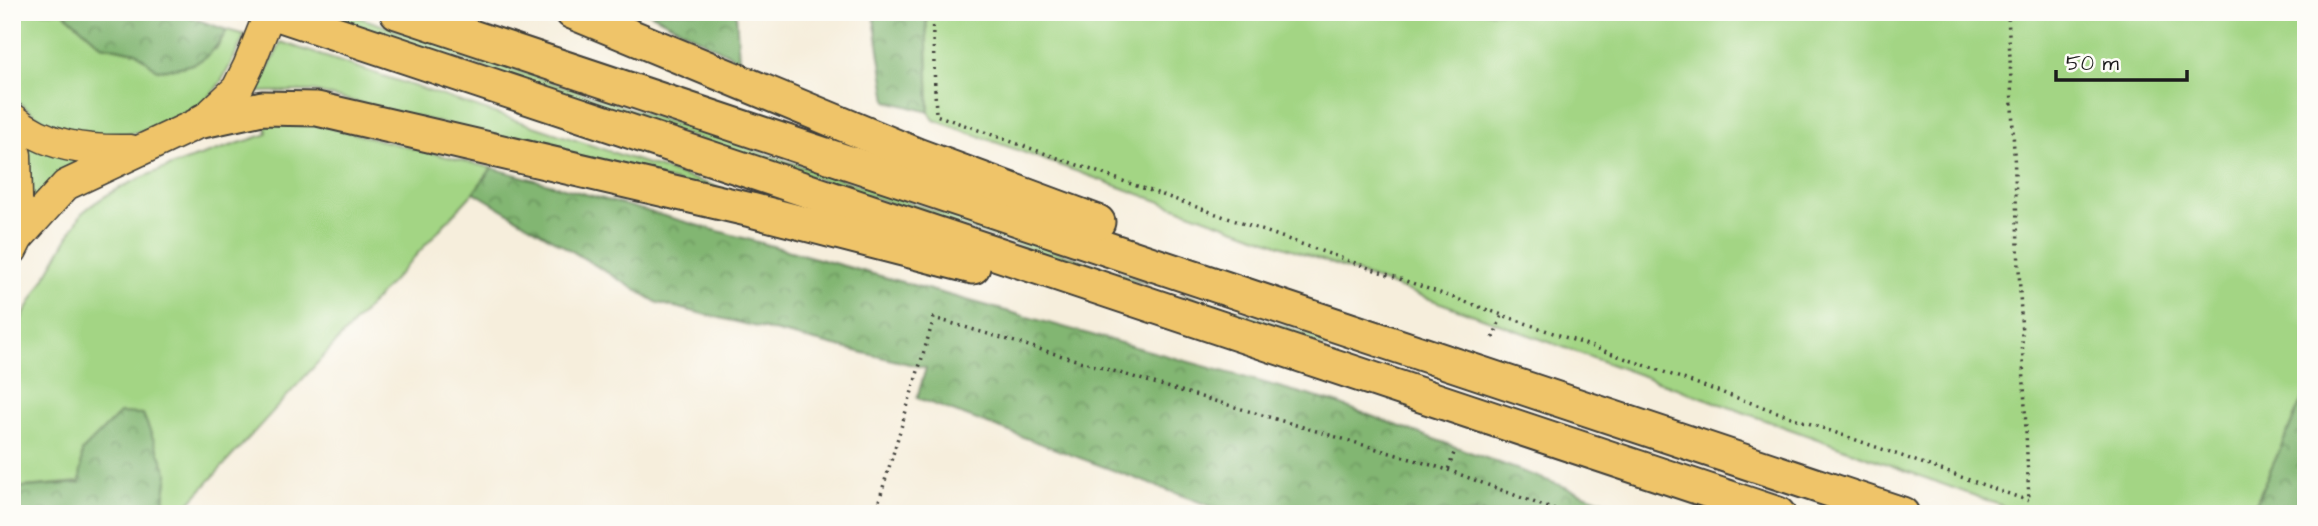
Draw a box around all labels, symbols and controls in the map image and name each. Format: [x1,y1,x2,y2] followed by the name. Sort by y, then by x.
[2056,38,2187,82] scale bar
[2066,49,2120,78] text: 50 m

